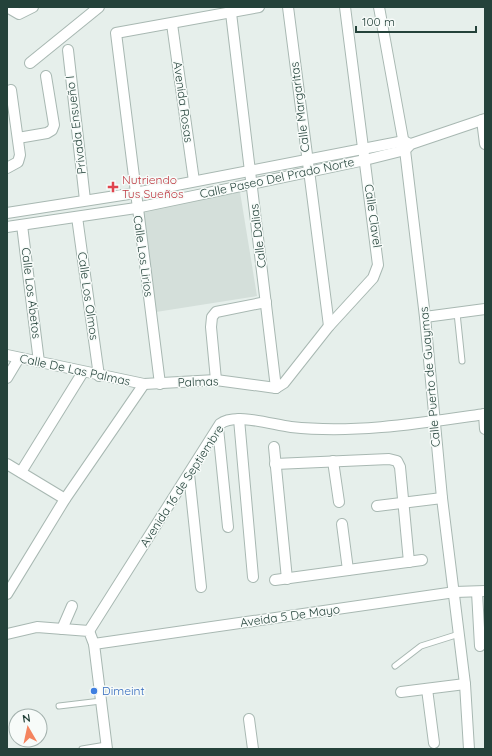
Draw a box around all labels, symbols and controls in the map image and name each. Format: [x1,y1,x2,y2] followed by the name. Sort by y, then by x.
[356,8,476,34] scale bar
[362,14,395,29] text: 100 m
[170,60,197,144] street label: Avenida Rosas
[286,61,312,153] street label: Calle Margaritas
[62,75,89,175] street label: Privada Ensueño I
[198,154,356,201] street label: Calle Paseo Del Prado Norte
[122,172,184,201] place label: Nutriendo Tus Sueños
[107,181,119,193] marker: Nutriendo Tus Sueños
[362,183,385,249] street label: Calle Clavel
[246,203,269,269] street label: Calle Dalias
[130,214,157,298] street label: Calle Los Lirios
[18,246,45,340] street label: Calle Los Abetos
[75,251,102,341] street label: Calle Los Olmos
[416,306,443,448] street label: Calle Puerto de Guaymas
[18,350,132,389] street label: Calle De Las Palmas
[177,373,219,390] street label: Palmas
[136,422,227,550] street label: Avenida 16 de Septiembre
[239,601,341,630] street label: Aveida 5 De Mayo
[102,683,145,698] place label: Dimeint
[89,686,99,696] marker: Dimeint
[8,708,48,748] north arrow
[21,711,32,726] text: N

